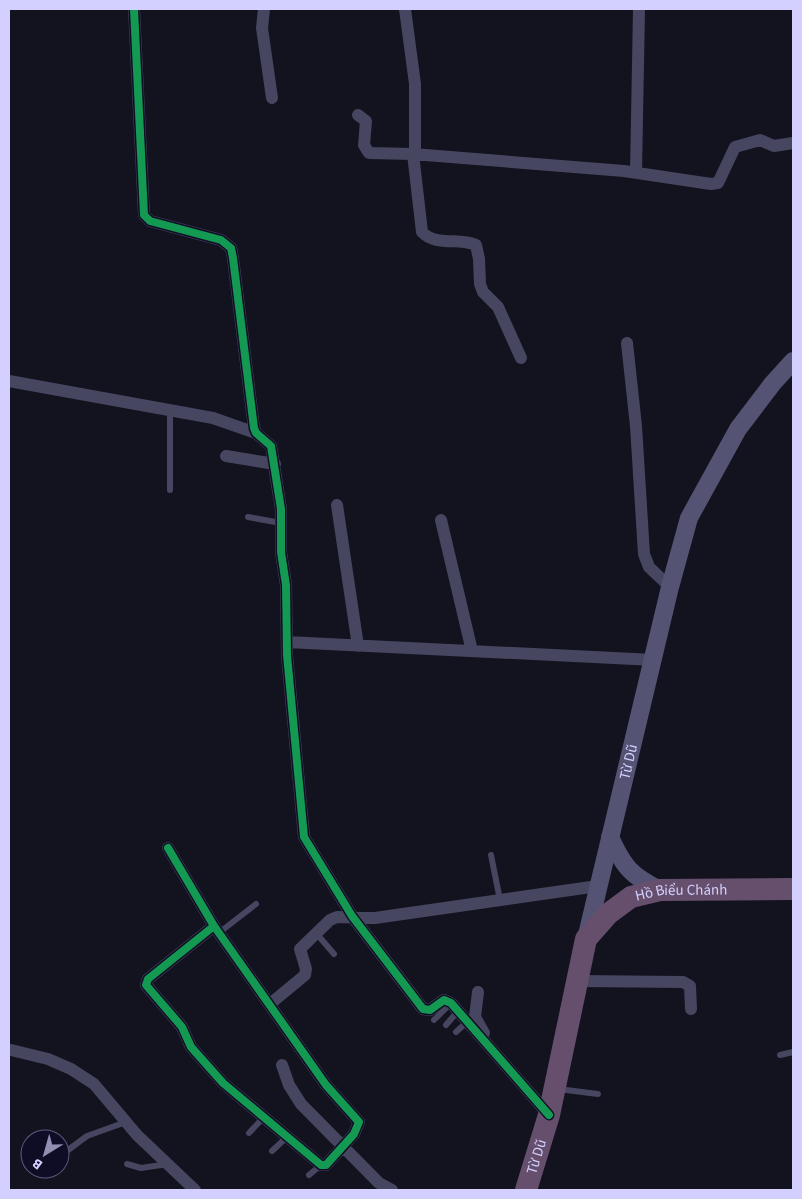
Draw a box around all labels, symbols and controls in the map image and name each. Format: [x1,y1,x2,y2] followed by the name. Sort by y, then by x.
[614,742,643,782] street label: Từ Dũ
[633,879,727,906] street label: Hồ Biểu Chánh
[20,1129,70,1179] north arrow
[521,1136,552,1177] street label: Từ Dũ
[28,1153,47,1174] text: B

